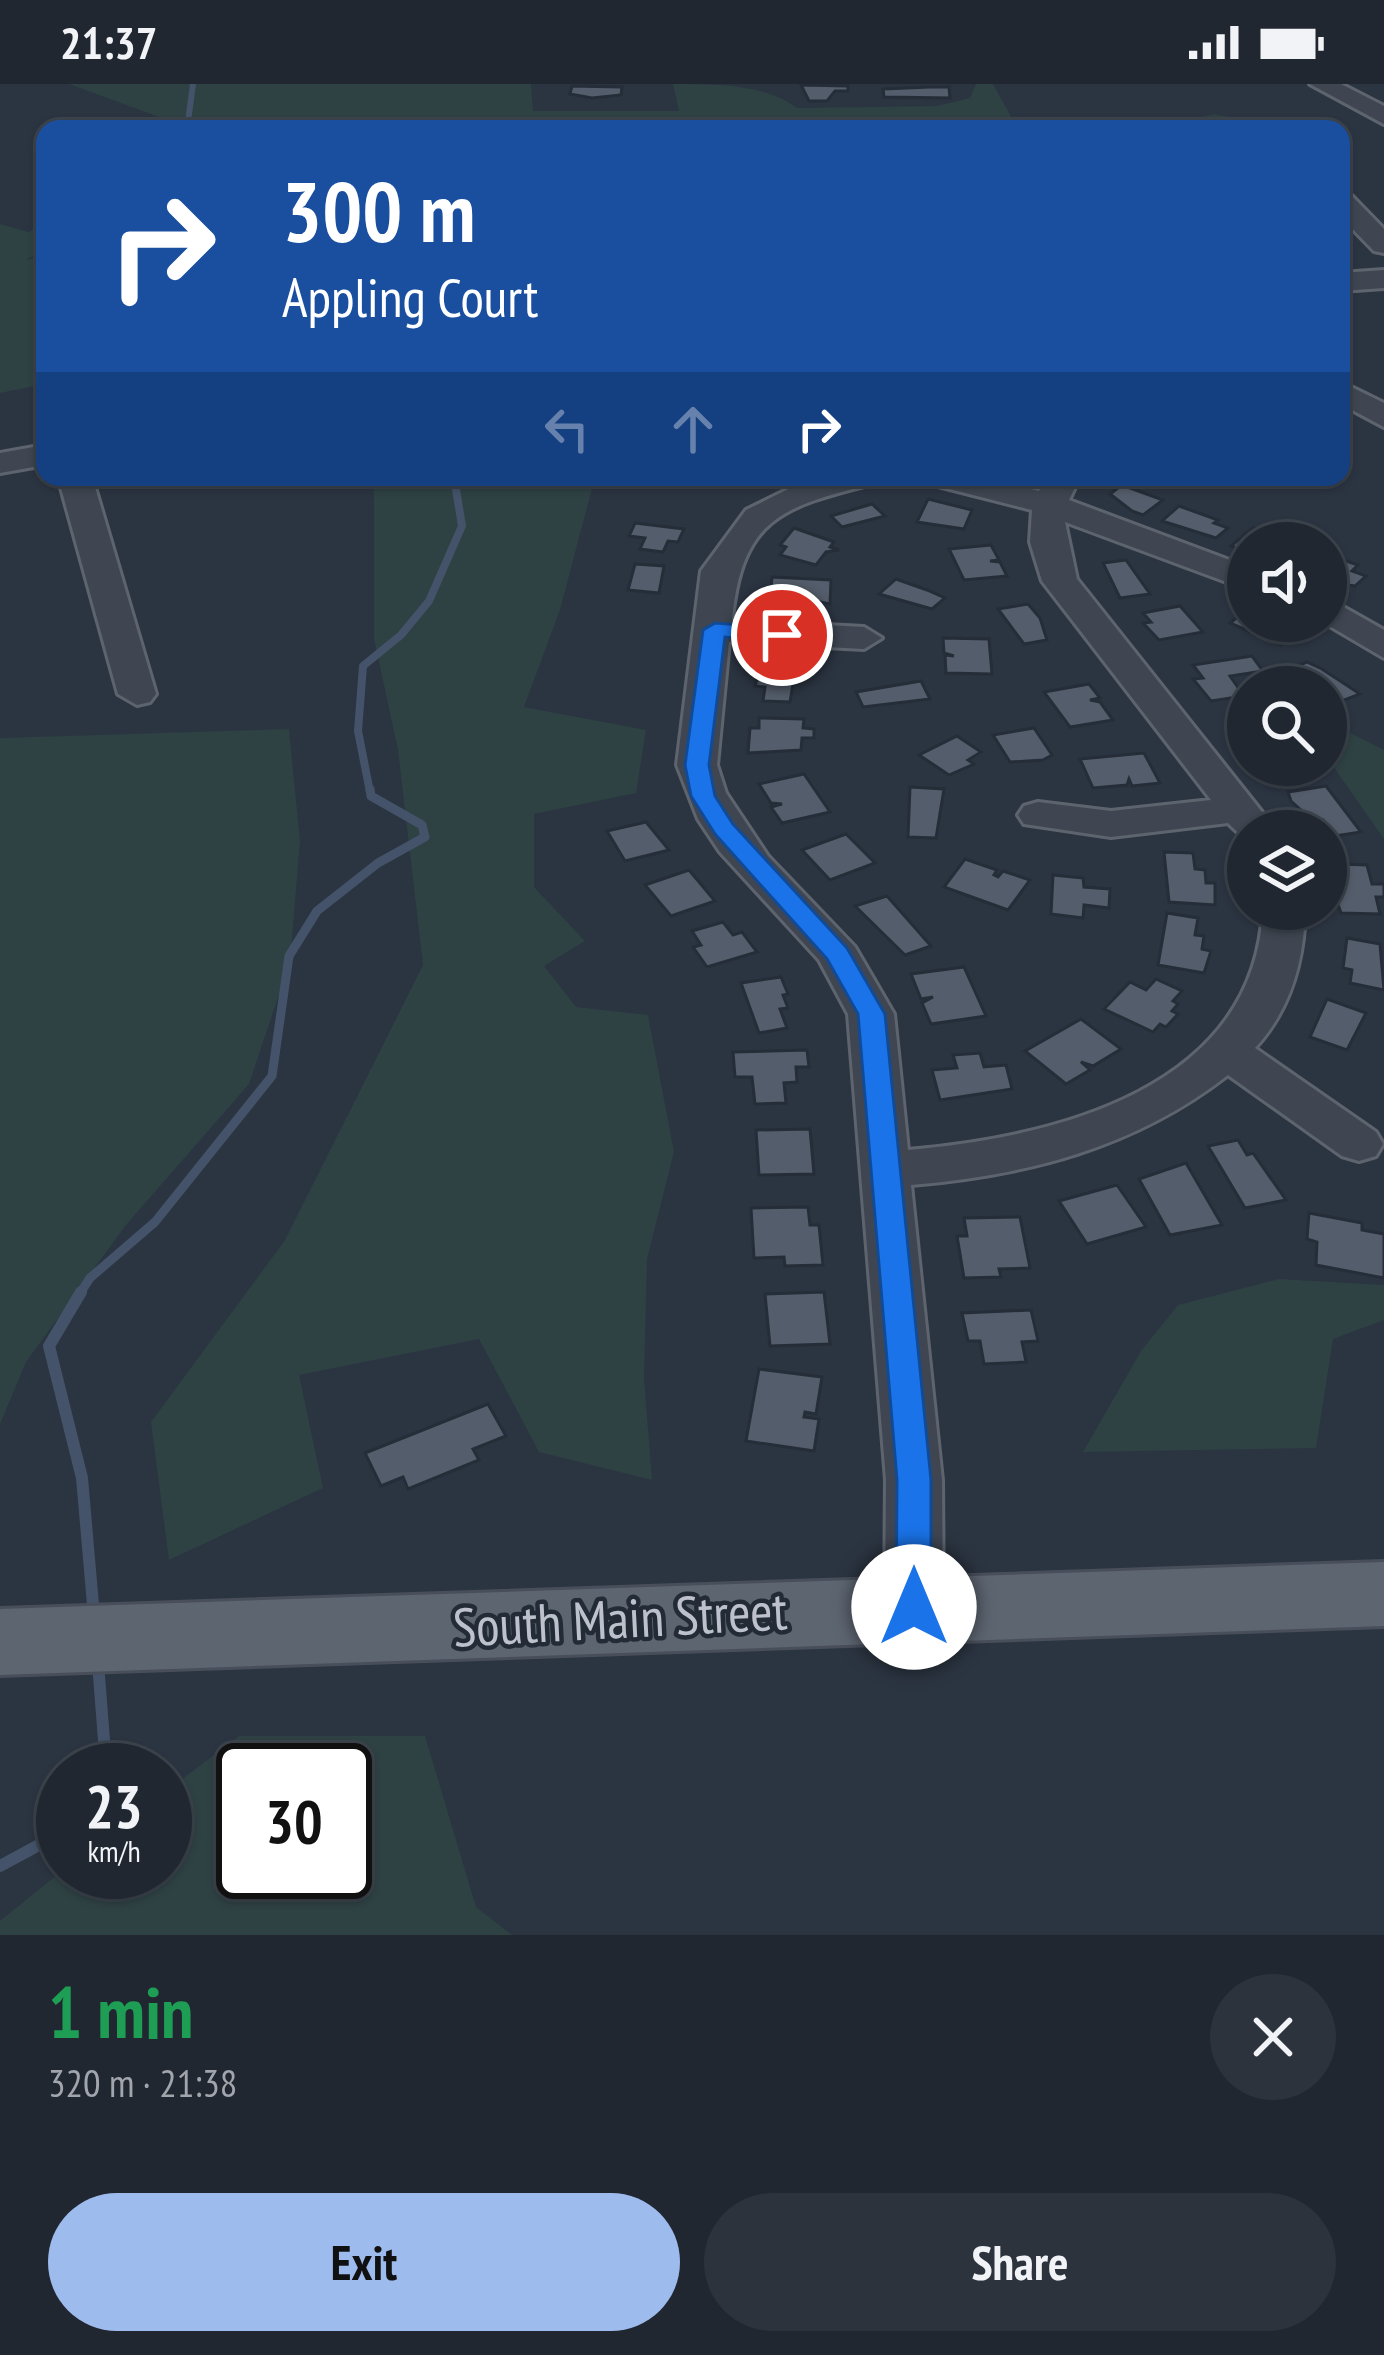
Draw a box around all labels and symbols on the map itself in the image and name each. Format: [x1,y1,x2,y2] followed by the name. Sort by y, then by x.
[731,584,833,686] pin
[851,1544,977,1670] position arrow
[451,1574,789,1662] street label: South Main Street
[216,1743,372,1899] speed limit sign: 30

